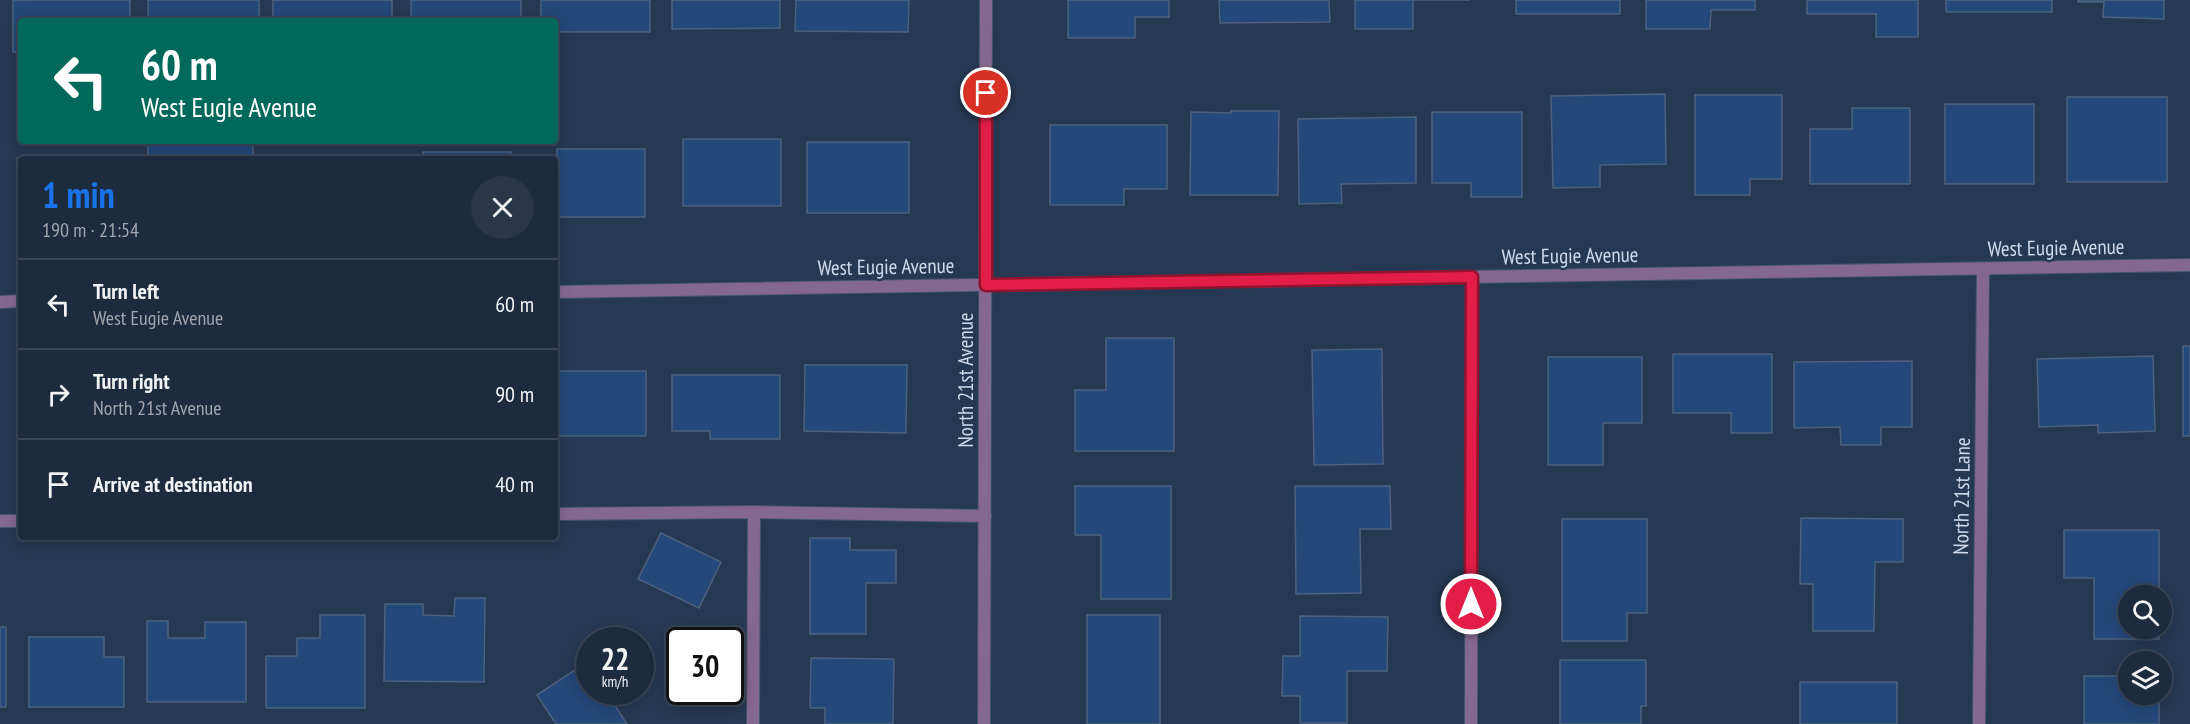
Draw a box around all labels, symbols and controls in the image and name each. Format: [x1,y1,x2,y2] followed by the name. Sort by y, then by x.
[141,37,218,92] text: 60 m
[42,42,120,120] icon: left
[960,67,1011,118] pin
[969,76,1002,109] icon: arrive
[141,90,317,124] text: West Eugie Avenue
[42,171,115,218] text: 1 min
[471,176,534,239] button: close
[42,217,139,243] text: 190 m · 21:54
[1987,233,2125,262] street label: West Eugie Avenue
[1501,241,1639,270] street label: West Eugie Avenue
[817,252,955,281] street label: West Eugie Avenue
[93,277,159,305] text: Turn left
[42,288,75,321] icon: left
[495,290,534,318] text: 60 m
[93,305,223,331] text: West Eugie Avenue
[952,313,979,447] street label: North 21st Avenue
[93,367,170,395] text: Turn right
[42,378,75,411] icon: right
[495,380,534,408] text: 90 m
[93,395,221,421] text: North 21st Avenue
[1947,437,1976,555] street label: North 21st Lane
[42,468,75,501] icon: arrive
[93,470,253,498] text: Arrive at destination
[495,470,534,498] text: 40 m
[1439,572,1503,636] position arrow
[2118,585,2172,705] map controls
[2118,585,2172,639] button: search
[666,627,744,705] speed limit sign: 30
[601,639,629,678] text: 22
[2118,651,2172,705] button: layers
[602,672,628,691] text: km/h

